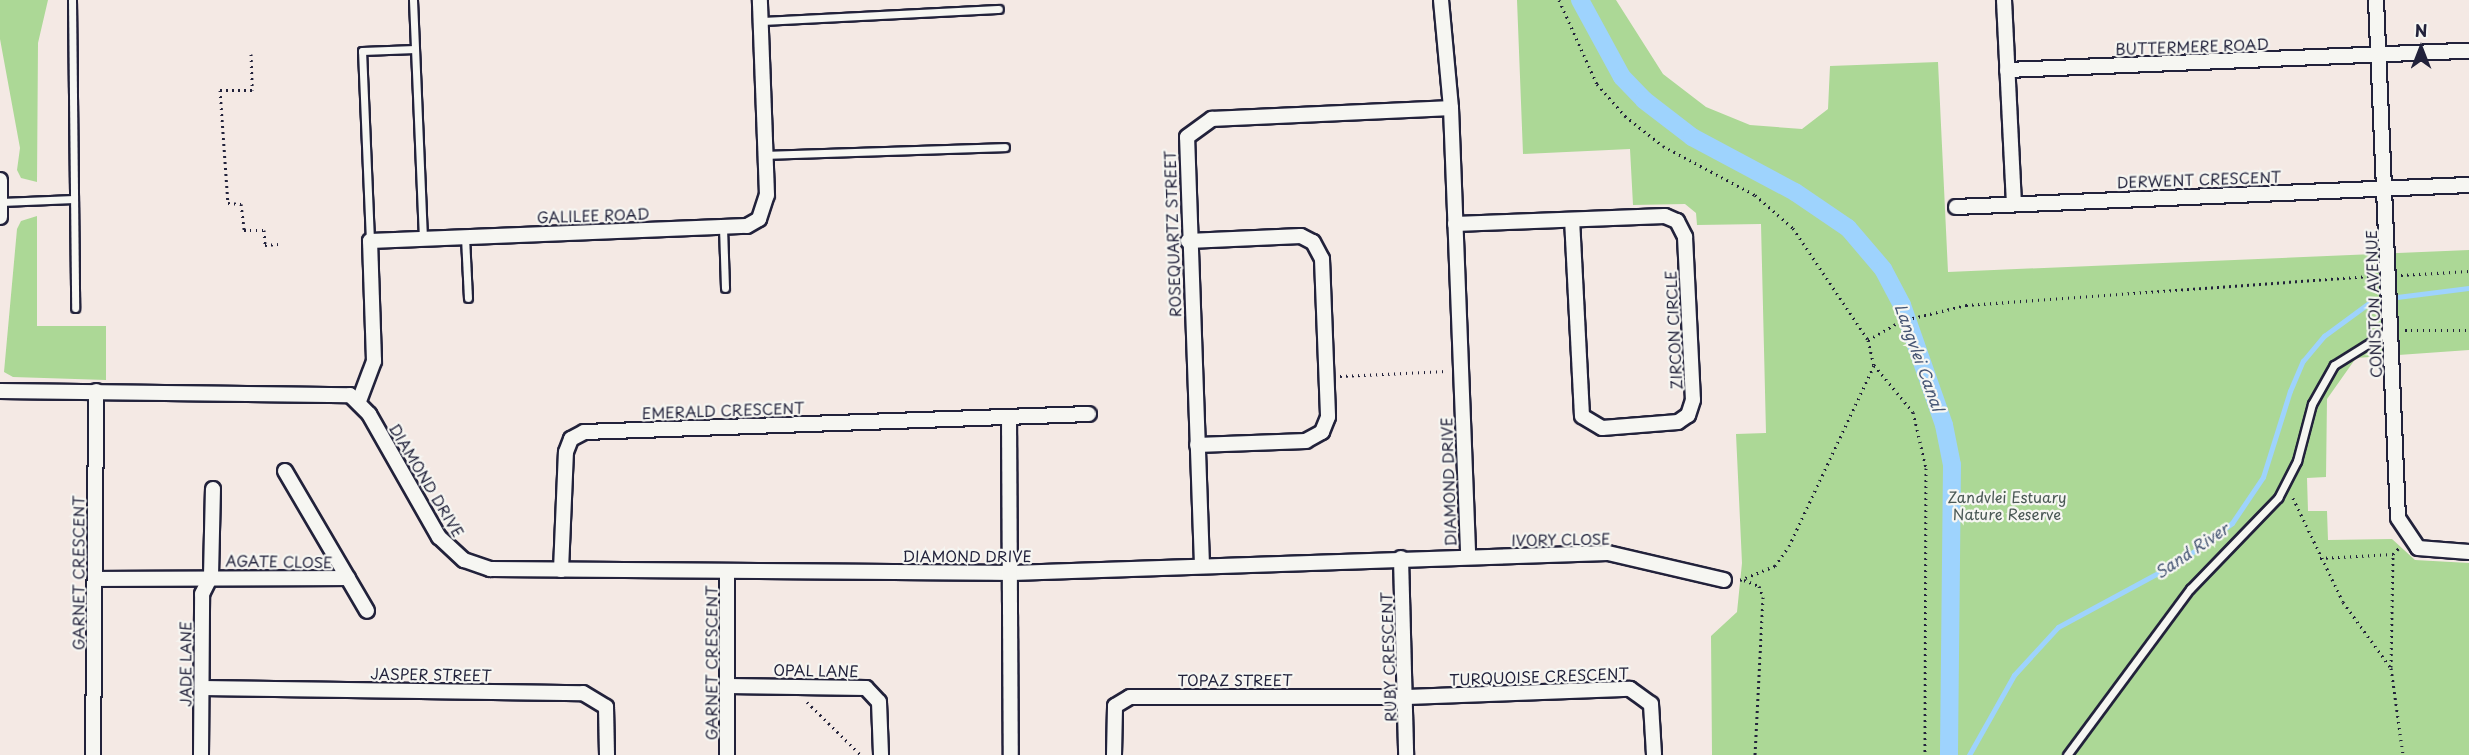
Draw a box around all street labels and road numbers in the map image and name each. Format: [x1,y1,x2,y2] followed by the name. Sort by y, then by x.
[2114,34,2270,58] street label: BUTTERMERE ROAD
[1160,149,1184,319] street label: ROSEQUARTZ STREET
[2116,167,2282,191] street label: DERWENT CRESCENT
[536,204,650,226] street label: GALILEE ROAD
[2361,229,2385,379] street label: CONISTON AVENUE
[1661,269,1685,391] street label: ZIRCON CIRCLE
[642,398,804,422] street label: EMERALD CRESCENT
[1437,417,1459,547] street label: DIAMOND DRIVE
[386,420,468,540] street label: DIAMOND DRIVE
[69,497,87,649] street label: GARNET CRESCENT
[1511,529,1611,549] street label: IVORY CLOSE
[902,547,1032,565] street label: DIAMOND DRIVE
[225,551,333,571] street label: AGATE CLOSE
[702,587,720,739] street label: GARNET CRESCENT
[1377,593,1399,721] street label: RUBY CRESCENT
[176,620,194,708] street label: JADE LANE
[773,660,859,680] street label: OPAL LANE
[369,664,493,684] street label: JASPER STREET
[1450,664,1628,688] street label: TURQUOISE CRESCENT
[1178,671,1292,689] street label: TOPAZ STREET

